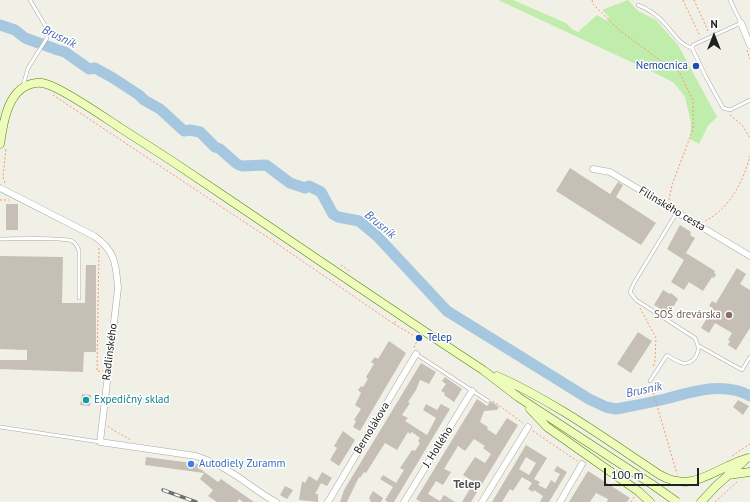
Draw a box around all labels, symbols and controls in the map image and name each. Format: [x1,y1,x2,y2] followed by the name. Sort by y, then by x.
[694,16,734,56] north arrow
[710,17,718,31] text: N
[40,23,78,51] water label: Brusník
[636,59,688,73] place label: Nemocnica
[691,61,701,71] marker: Nemocnica
[636,184,708,234] street label: Filinského cesta
[361,208,399,242] water label: Brusník
[654,308,721,322] place label: SOŠ drevárska
[724,310,734,320] marker: SOŠ drevárska
[100,323,120,381] street label: Radlinského
[427,331,452,345] place label: Telep
[414,333,424,343] marker: Telep
[625,379,663,401] water label: Brusník
[94,393,169,407] place label: Expedičný sklad
[81,395,91,405] marker: Expedičný sklad
[351,400,393,456] street label: Bernolákova
[420,424,456,470] street label: J. Hollého
[199,457,285,471] place label: Autodiely Zuramm
[186,459,196,469] marker: Autodiely Zuramm
[606,460,701,486] scale bar
[611,467,644,482] text: 100 m
[453,478,481,492] district label: Telep

